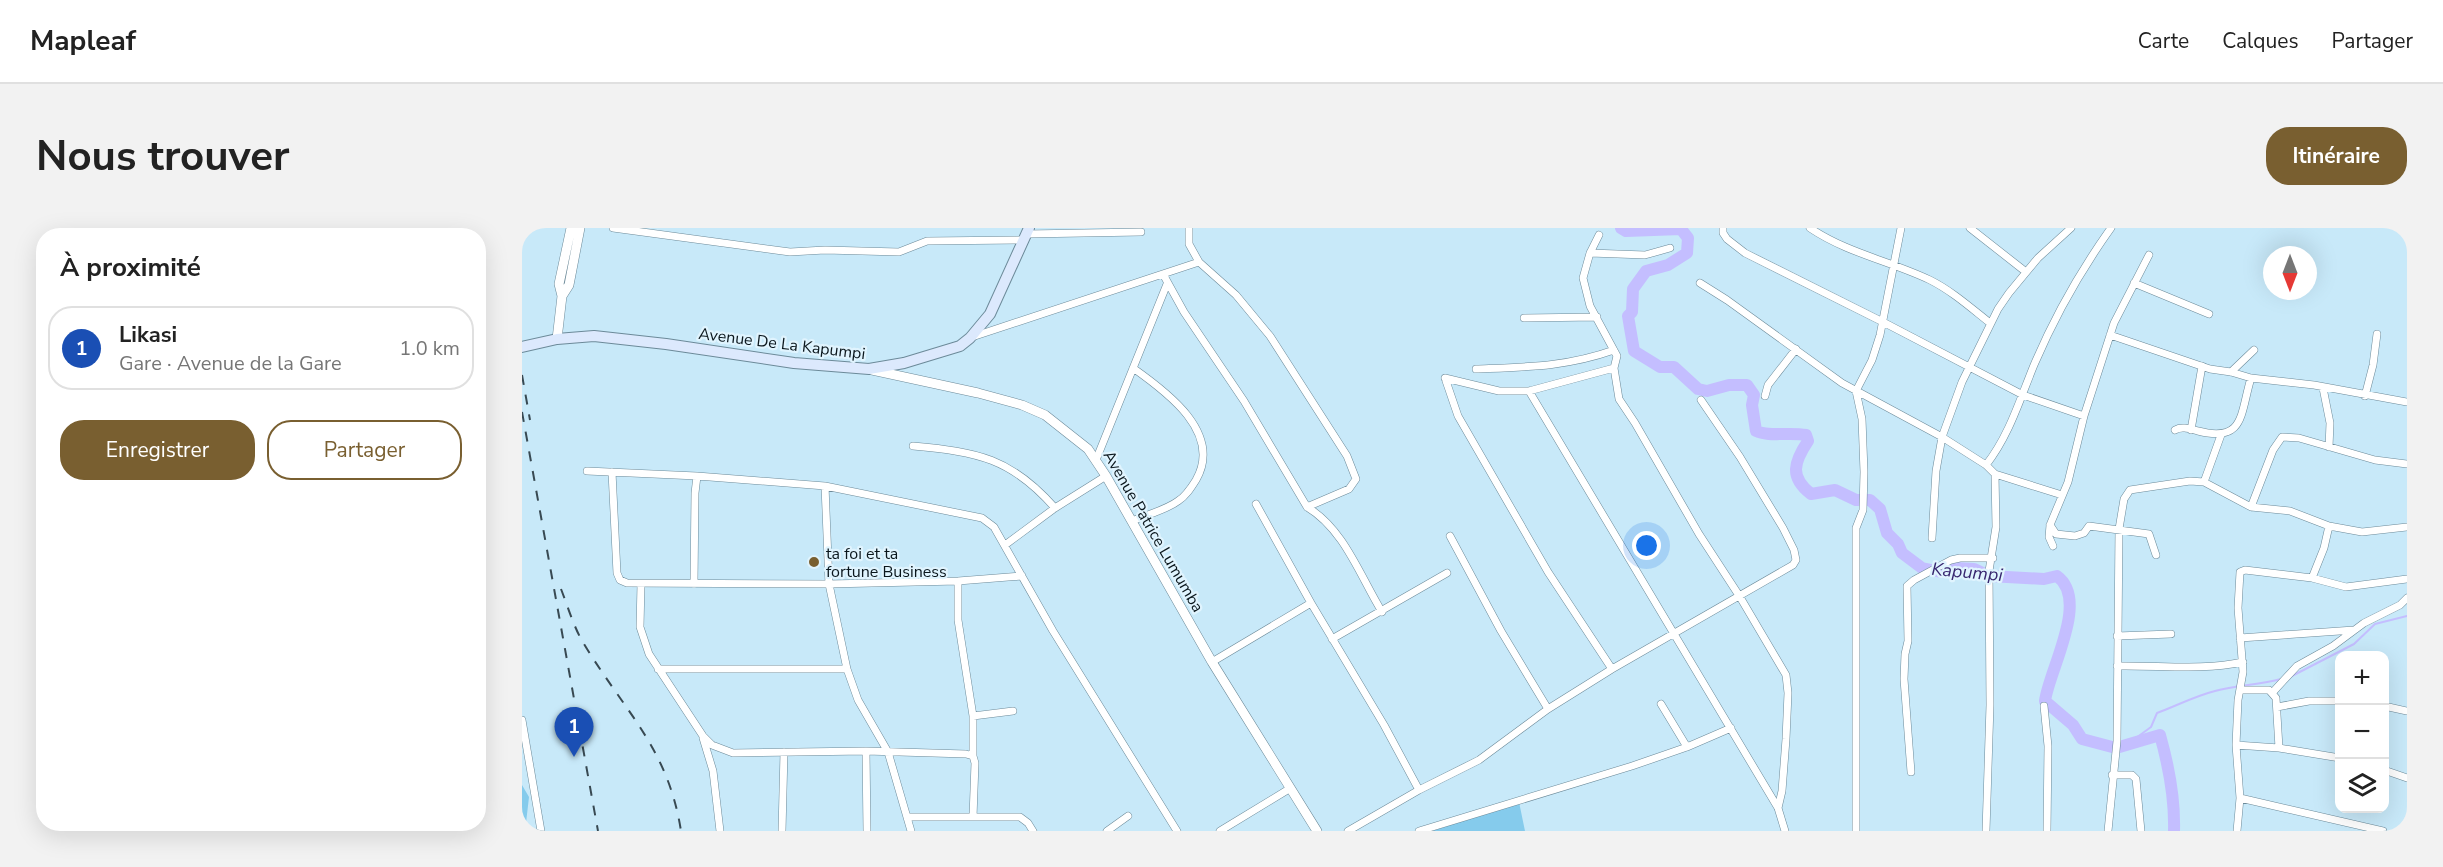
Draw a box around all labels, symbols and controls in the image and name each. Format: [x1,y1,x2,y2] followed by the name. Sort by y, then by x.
[30,22,136,60] text: Mapleaf
[2138,27,2189,55] text: Carte
[2222,27,2299,55] text: Calques
[2332,27,2413,55] text: Partager
[2266,127,2407,185] button: Itinéraire
[36,128,289,185] text: Nous trouver
[2263,246,2317,300] north arrow
[60,250,201,285] text: À proximité
[119,320,177,350] text: Likasi
[697,323,867,365] street label: Avenue De La Kapumpi
[76,335,88,362] text: 1
[399,335,460,362] text: 1.0 km
[119,350,342,377] text: Gare · Avenue de la Gare
[60,420,255,480] button: Enregistrer
[267,420,462,480] button: Partager
[1098,447,1209,616] street label: Avenue Patrice Lumumba
[1632,531,1661,560] your location
[826,543,947,583] place label: ta foi et ta fortune Business
[807,555,821,569] marker: ta foi et ta fortune Business
[1930,557,2004,587] water label: Kapumpi
[2335,651,2389,813] map controls
[2335,651,2389,705] button: +
[2335,705,2389,759] button: −
[554,708,594,757] pin: 1
[2335,759,2389,813] button: layers

